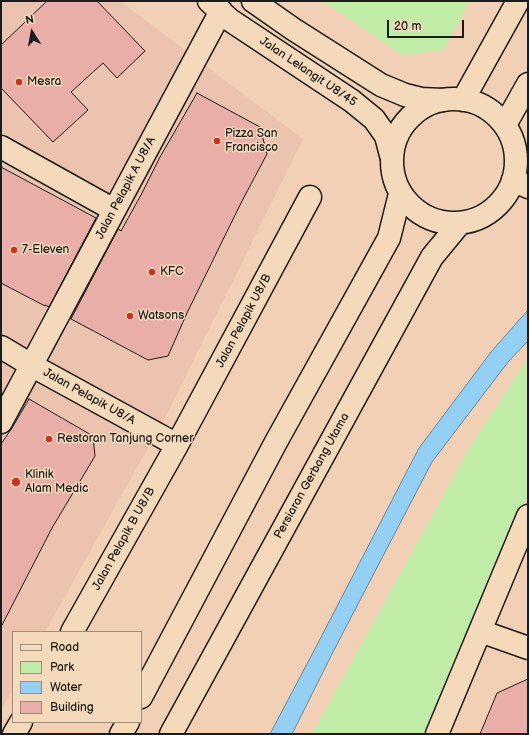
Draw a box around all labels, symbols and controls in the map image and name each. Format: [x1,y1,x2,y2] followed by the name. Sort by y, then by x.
[12,12,52,52] north arrow
[389,12,466,38] scale bar
[24,13,35,27] text: N
[394,19,421,34] text: 20 m
[257,34,359,110] street label: Jalan Lelangit U8/45
[27,75,61,89] place label: Mesra
[14,77,24,87] marker: Mesra
[225,127,278,155] place label: Pizza San Francisco
[93,134,159,242] street label: Jalan Pelapik A U8/A
[212,136,222,146] marker: Pizza San Francisco
[22,243,69,257] place label: 7-Eleven
[9,245,19,255] marker: 7-Eleven
[160,265,183,279] place label: KFC
[147,267,157,277] marker: KFC
[213,272,275,370] street label: Jalan Pelapik U8/B
[138,309,184,323] place label: Watsons
[125,311,135,321] marker: Watsons
[40,366,138,428] street label: Jalan Pelapik U8/A
[271,411,353,541] street label: Persiaran Gerbang Utama
[57,432,193,446] place label: Restoran Tanjung Corner
[44,434,54,444] marker: Restoran Tanjung Corner
[25,468,88,496] place label: Klinik Alam Medic
[10,476,22,488] marker: Klinik Alam Medic
[90,485,158,593] street label: Jalan Pelapik B U8/B
[12,631,142,723] legend
[50,640,79,655] text: Road
[50,660,74,675] text: Park
[50,680,82,695] text: Water
[50,700,94,715] text: Building

